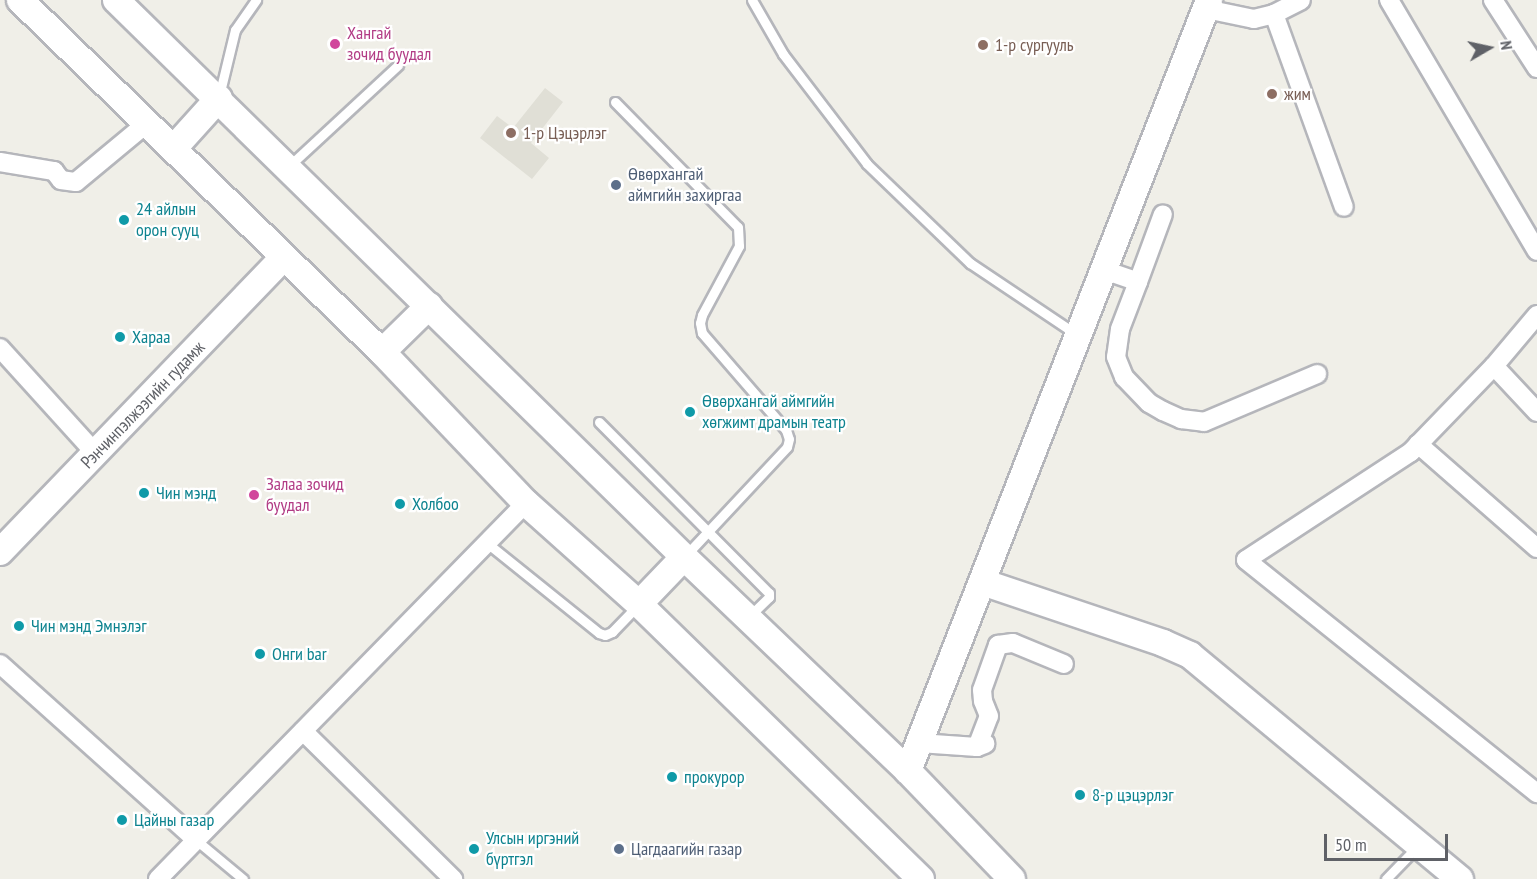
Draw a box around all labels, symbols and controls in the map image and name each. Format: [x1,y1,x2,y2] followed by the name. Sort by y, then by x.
[1459,18,1519,78] north arrow
[347,23,431,66] place label: Хангай зочид буудал
[995,34,1074,56] place label: 1-р сургууль
[328,37,342,51] marker: Хангай зочид буудал
[976,38,990,52] marker: 1-р сургууль
[1496,39,1517,51] text: N
[1284,83,1311,105] place label: жим
[1265,87,1279,101] marker: жим
[523,122,606,144] place label: 1-р Цэцэрлэг
[504,126,518,140] marker: 1-р Цэцэрлэг
[628,164,742,207] place label: Өвөрхангай аймгийн захиргаа
[609,178,623,192] marker: Өвөрхангай аймгийн захиргаа
[136,199,199,242] place label: 24 айлын орон сууц
[117,213,131,227] marker: 24 айлын орон сууц
[132,326,170,348] place label: Хараа
[113,330,127,344] marker: Хараа
[77,337,209,473] street label: Рэнчинпэлжээгийн гудамж
[702,391,846,434] place label: Өвөрхангай аймгийн хөгжимт драмын театр
[683,405,697,419] marker: Өвөрхангай аймгийн хөгжимт драмын театр
[266,474,344,516] place label: Залаа зочид буудал
[156,482,216,504] place label: Чин мэнд
[137,486,151,500] marker: Чин мэнд
[247,488,261,502] marker: Залаа зочид буудал
[412,493,459,515] place label: Холбоо
[393,497,407,511] marker: Холбоо
[31,615,147,637] place label: Чин мэнд Эмнэлэг
[12,619,26,633] marker: Чин мэнд Эмнэлэг
[272,643,327,665] place label: Онги bar
[253,647,267,661] marker: Онги bar
[684,766,745,788] place label: прокурор
[665,770,679,784] marker: прокурор
[1092,784,1173,806] place label: 8-р цэцэрлэг
[1073,788,1087,802] marker: 8-р цэцэрлэг
[134,809,214,831] place label: Цайны газар
[115,813,129,827] marker: Цайны газар
[1327,822,1452,860] scale bar
[486,828,579,870] place label: Улсын иргэний бүртгэл
[1335,833,1367,856] text: 50 m
[631,838,742,860] place label: Цагдаагийн газар
[467,842,481,856] marker: Улсын иргэний бүртгэл
[612,842,626,856] marker: Цагдаагийн газар

